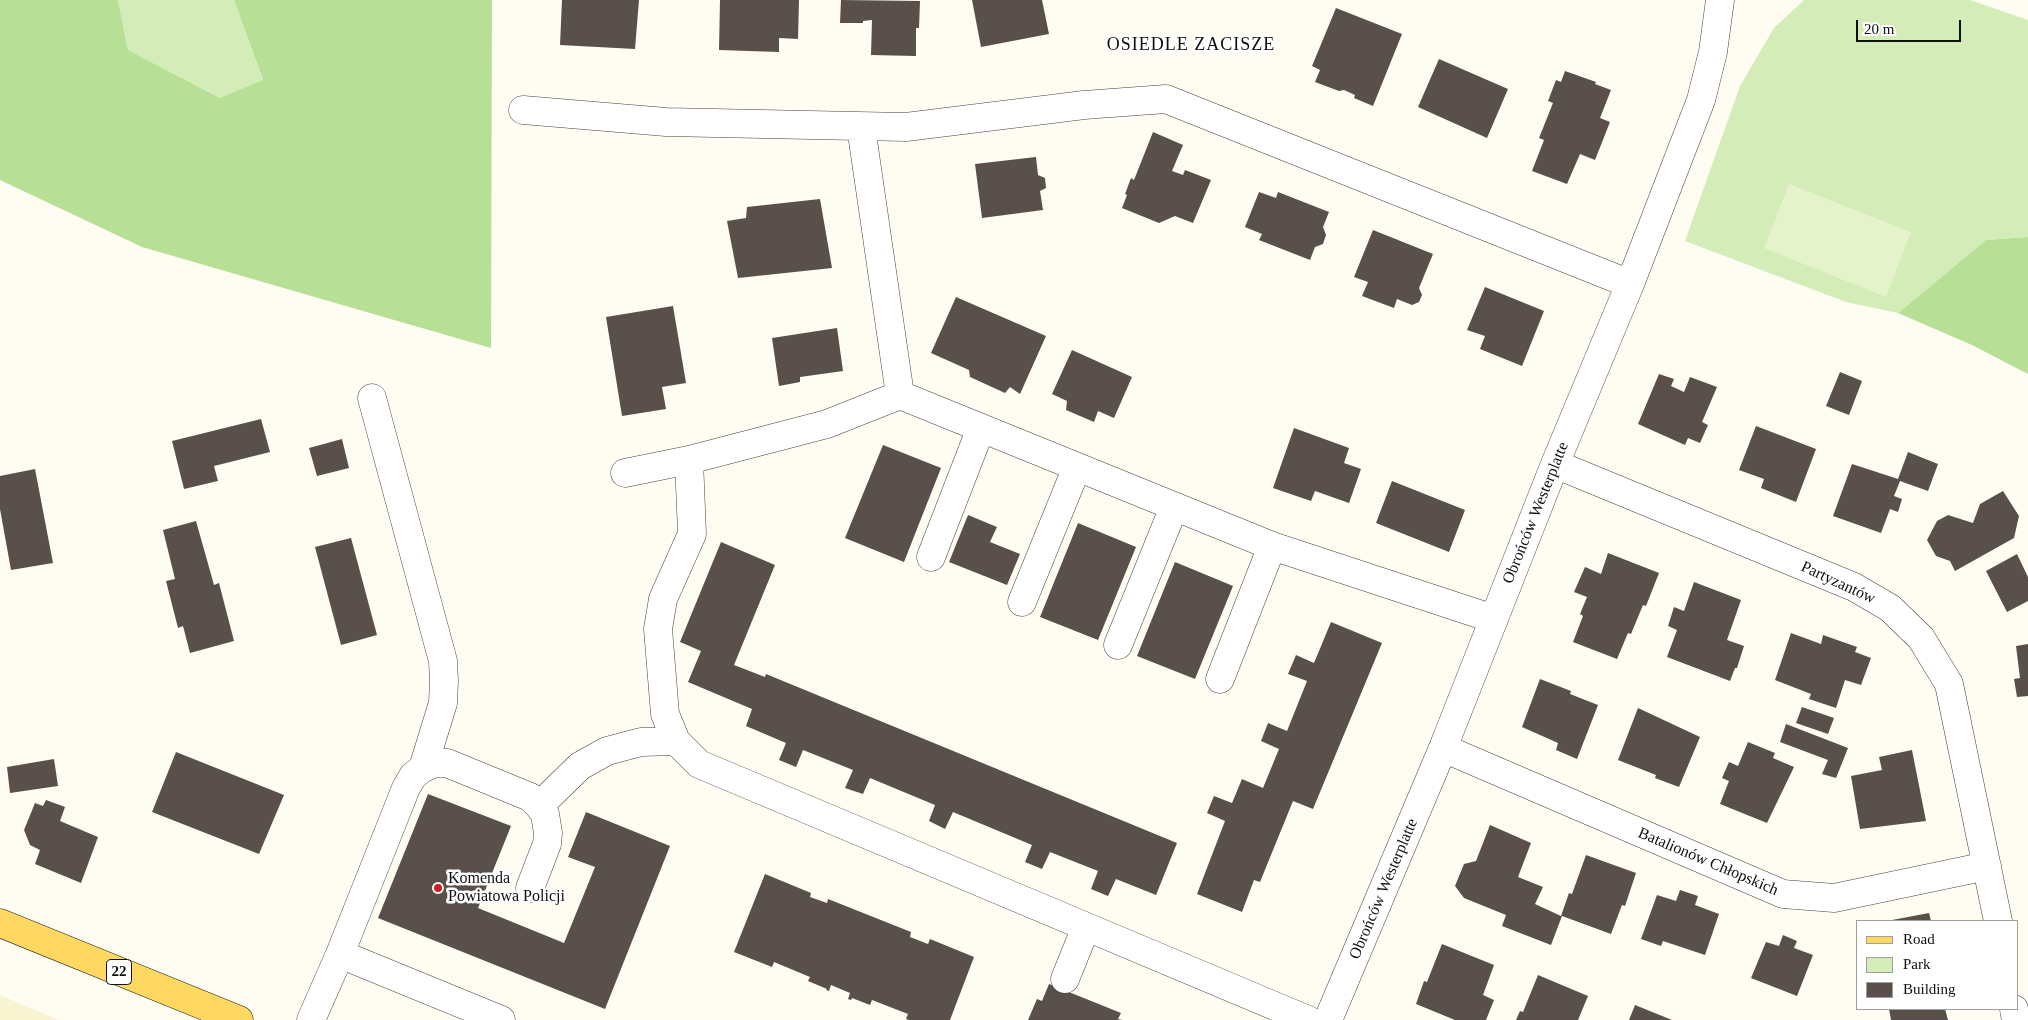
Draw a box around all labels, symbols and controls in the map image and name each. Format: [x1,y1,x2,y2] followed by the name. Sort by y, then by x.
[1858,10,1963,42] scale bar
[1864,21,1894,37] text: 20 m
[1105,34,1277,56] district label: OSIEDLE ZACISZE
[1499,439,1573,587] street label: Obrońców Westerplatte
[1798,557,1878,609] street label: Partyzantów
[1346,816,1422,962] street label: Obrońców Westerplatte
[1635,824,1781,900] street label: Batalionów Chłopskich
[448,869,565,907] place label: Komenda Powiatowa Policji
[432,882,444,894] marker: Komenda Powiatowa Policji
[1856,920,2018,1010] legend
[1903,931,1935,947] text: Road
[1903,956,1931,972] text: Park
[106,960,132,984] road number: 22
[1903,981,1956,997] text: Building

